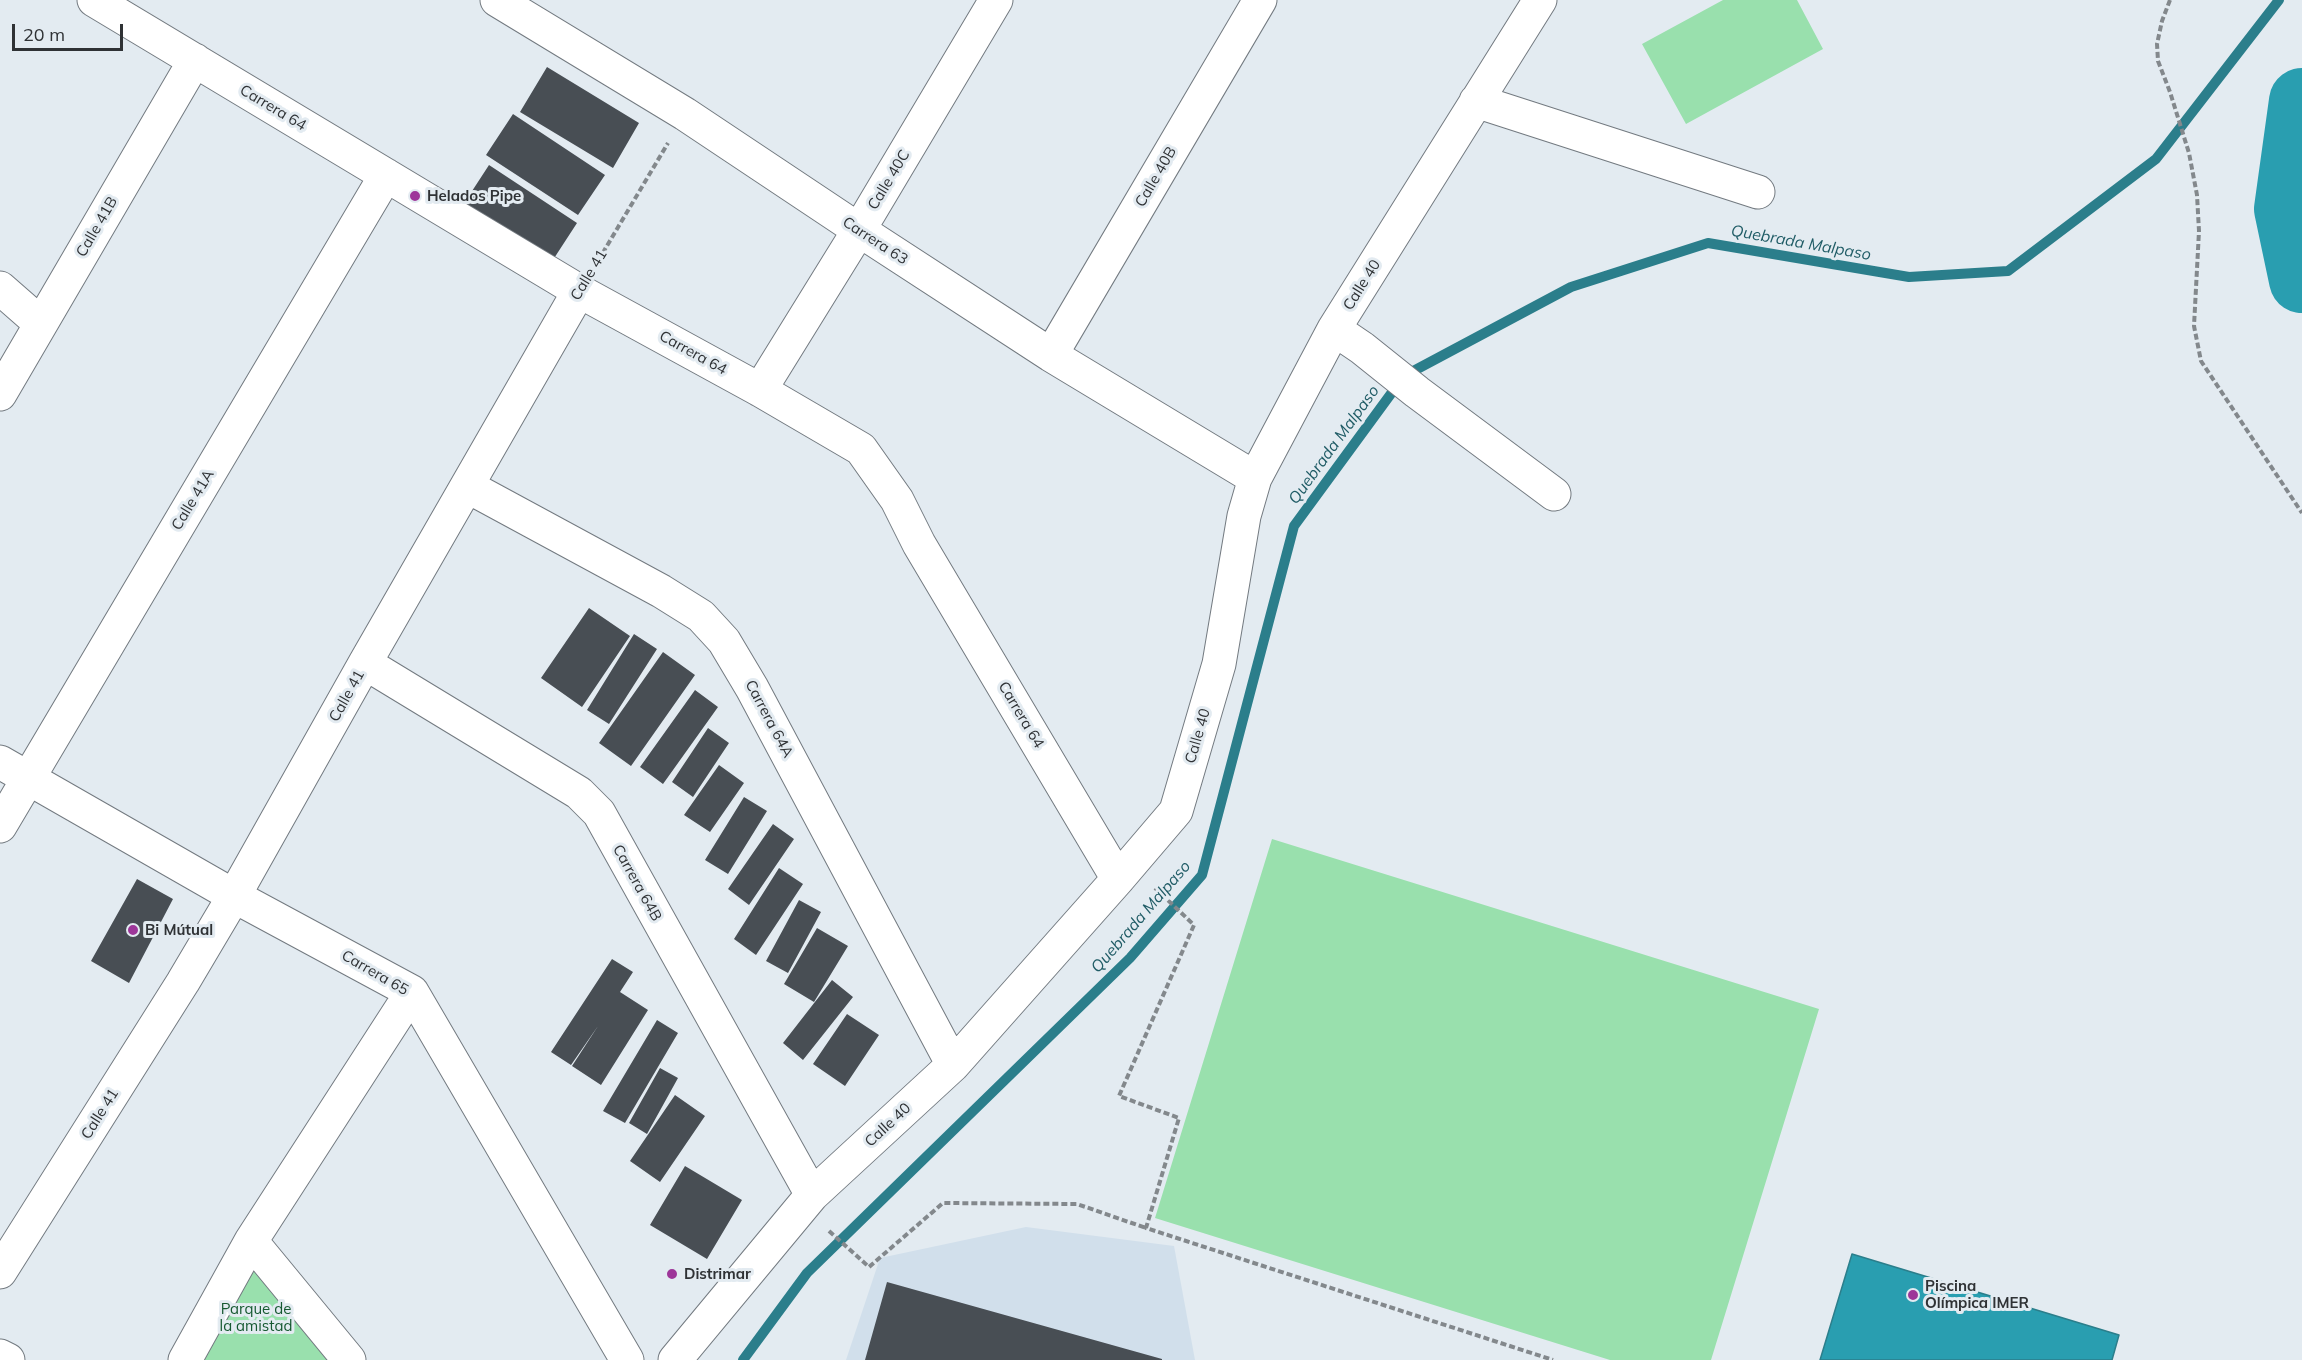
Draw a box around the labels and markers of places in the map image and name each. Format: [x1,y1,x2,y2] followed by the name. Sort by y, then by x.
[427,187,521,205] place label: Helados Pipe
[408,189,422,203] marker: Helados Pipe
[145,921,213,939] place label: Bi Mútual
[126,923,140,937] marker: Bi Mútual
[684,1265,751,1283] place label: Distrimar
[665,1267,679,1281] marker: Distrimar
[1925,1277,2029,1312] place label: Piscina Olímpica IMER
[1906,1288,1920,1302] marker: Piscina Olímpica IMER

